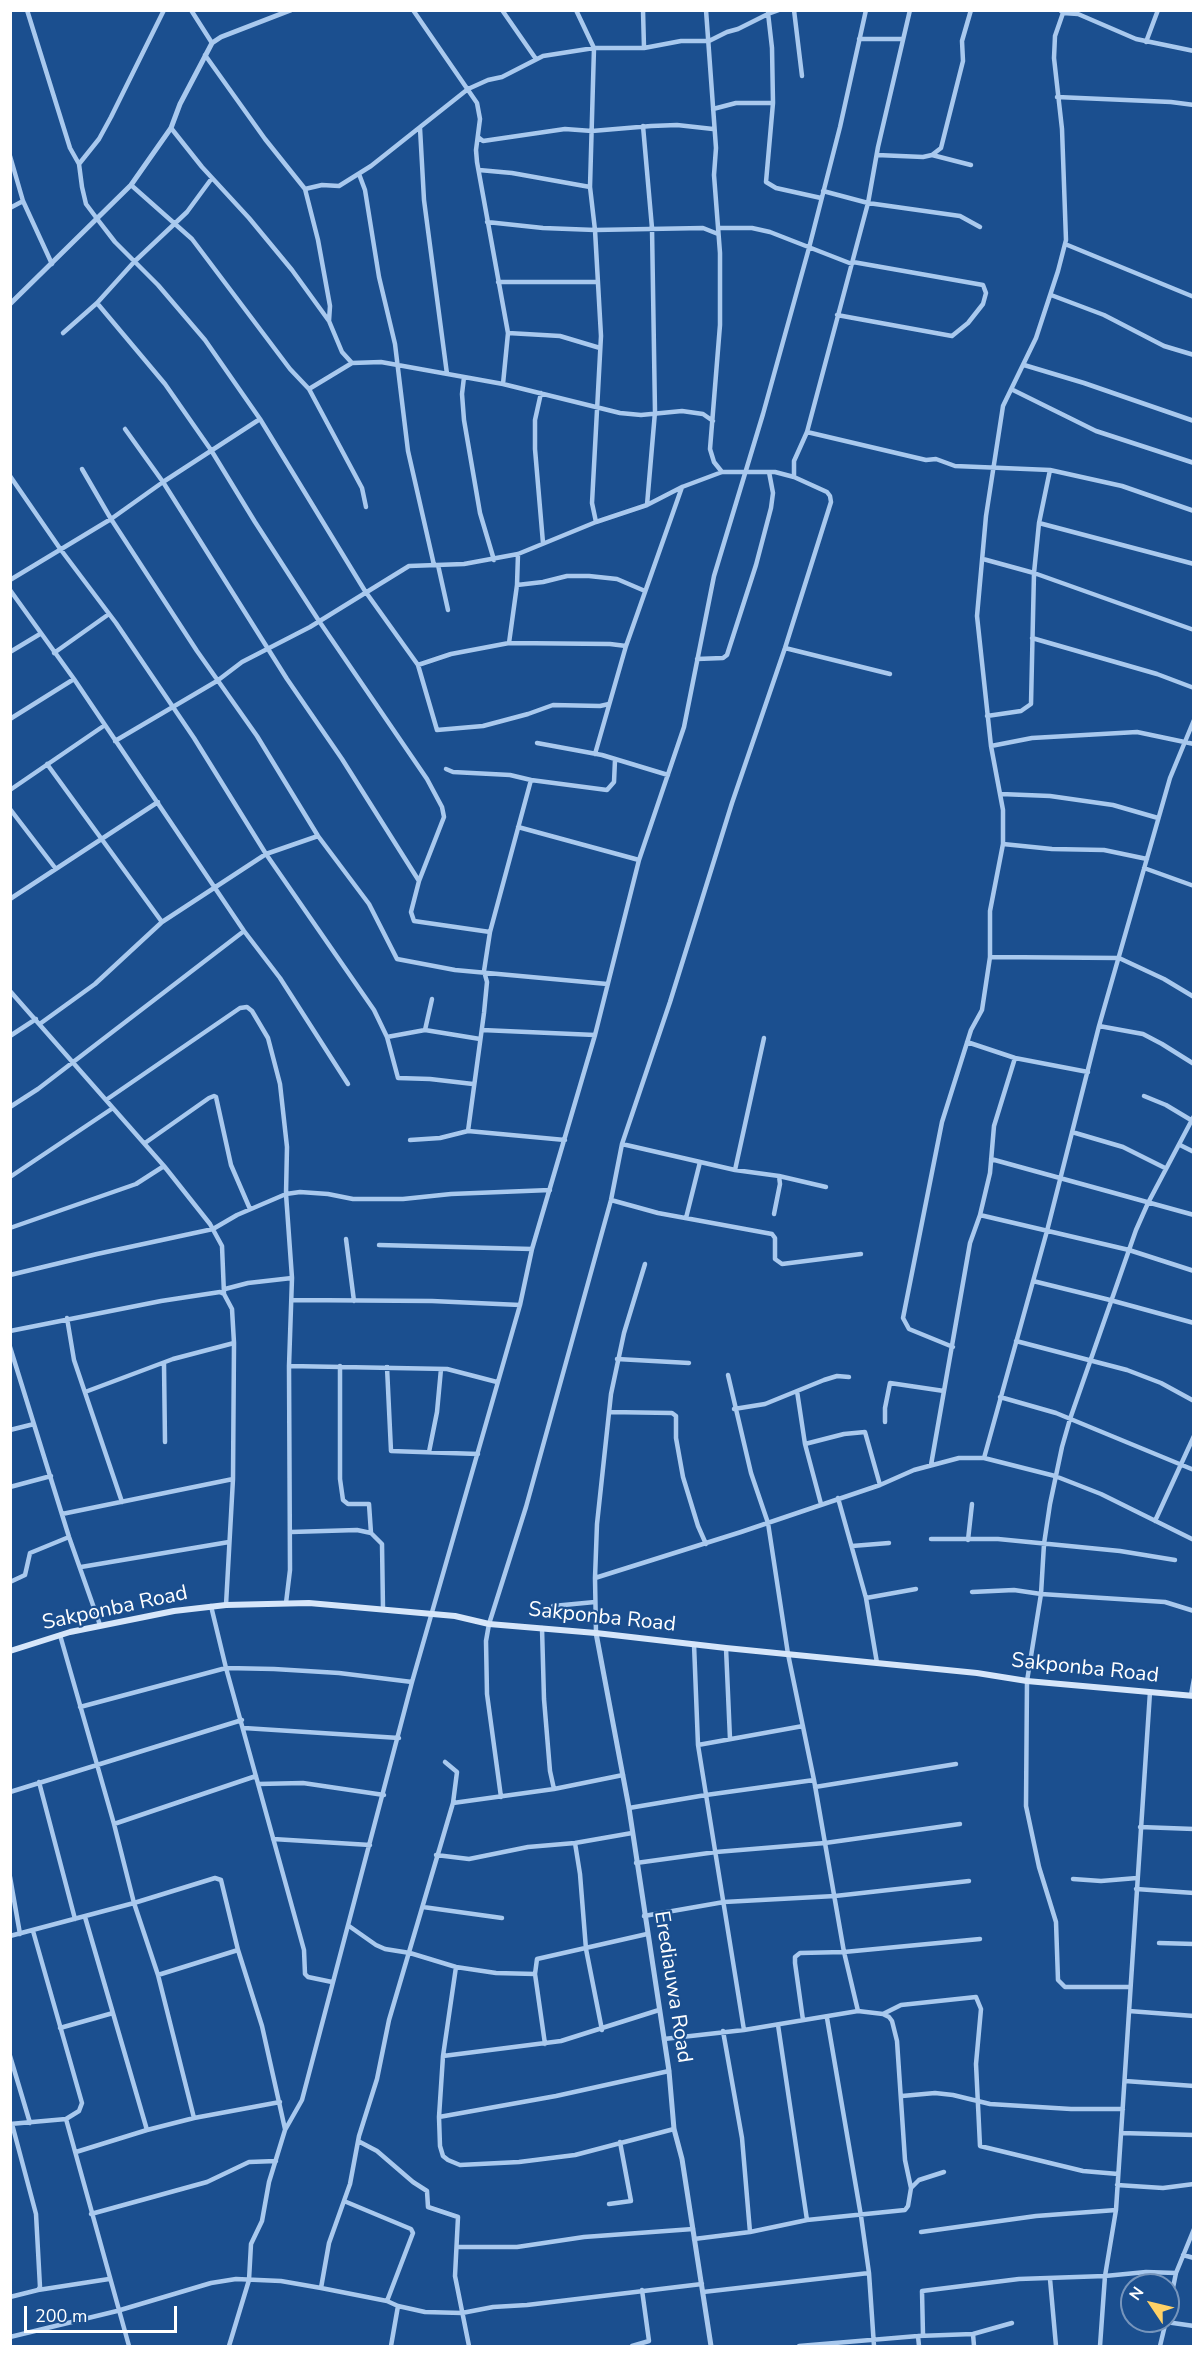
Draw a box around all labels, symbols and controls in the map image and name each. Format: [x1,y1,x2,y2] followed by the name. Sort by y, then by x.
[40,1581,190,1637] street label: Sakponba Road
[527,1598,677,1638] street label: Sakponba Road
[1010,1649,1160,1689] street label: Sakponba Road
[648,1909,696,2065] street label: Erediauwa Road
[1120,2273,1180,2333] north arrow
[1124,2283,1149,2305] text: N
[27,2294,180,2332] scale bar
[35,2304,87,2328] text: 200 m

